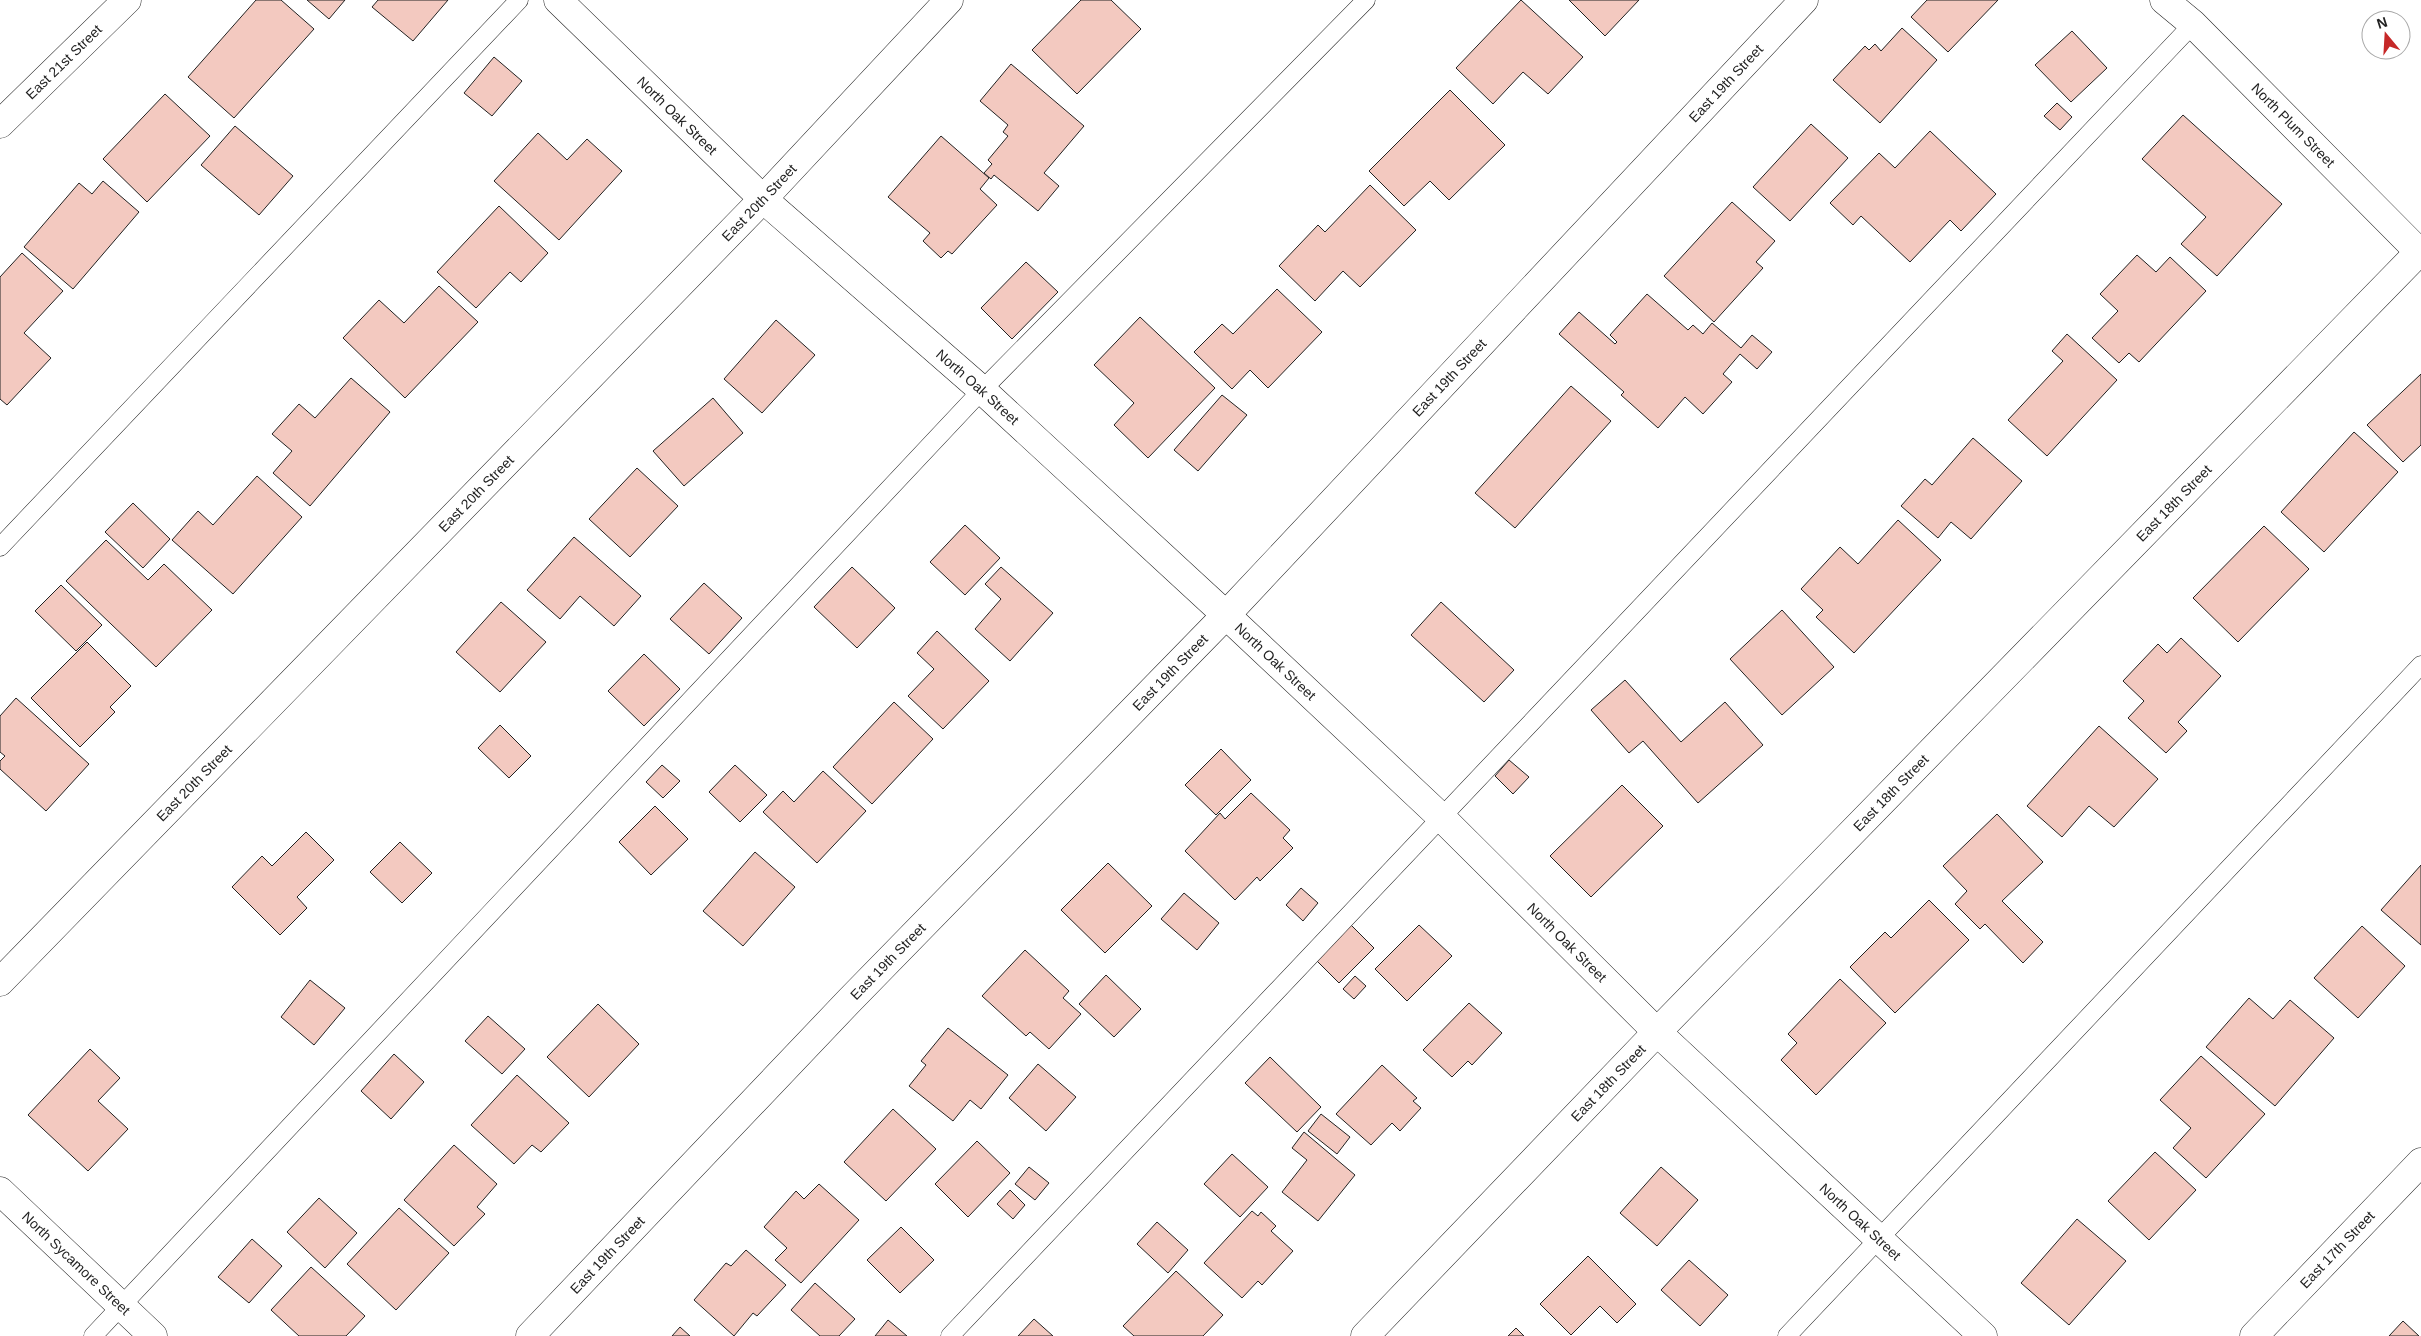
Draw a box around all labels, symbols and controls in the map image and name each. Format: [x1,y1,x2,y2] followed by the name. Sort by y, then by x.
[2361,10,2411,60] north arrow
[2375,13,2389,32] text: N
[22,21,105,102] street label: East 21st Street
[1686,41,1766,125] street label: East 19th Street
[634,73,720,158] street label: North Oak Street
[2248,80,2338,170] street label: North Plum Street
[719,161,800,244] street label: East 20th Street
[1409,335,1489,420] street label: East 19th Street
[933,346,1022,428] street label: North Oak Street
[435,452,517,535] street label: East 20th Street
[2133,461,2215,545] street label: East 18th Street
[1232,620,1319,703] street label: North Oak Street
[1129,631,1211,714] street label: East 19th Street
[153,741,235,824] street label: East 20th Street
[1850,751,1932,834] street label: East 18th Street
[1524,900,1610,985] street label: North Oak Street
[847,920,929,1003] street label: East 19th Street
[1568,1041,1649,1125] street label: East 18th Street
[1816,1180,1904,1263] street label: North Oak Street
[19,1208,134,1318] street label: North Sycamore Street
[2297,1208,2378,1291] street label: East 17th Street
[567,1213,648,1297] street label: East 19th Street

